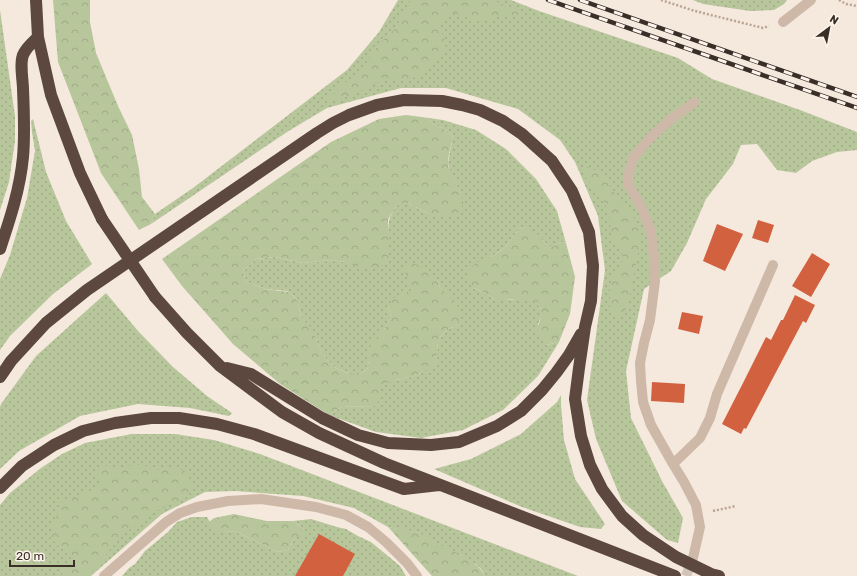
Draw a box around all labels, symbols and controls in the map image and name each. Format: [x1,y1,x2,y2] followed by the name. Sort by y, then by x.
[809,8,849,48] north arrow
[827,12,841,28] text: N
[10,542,74,568] scale bar
[16,549,44,563] text: 20 m

